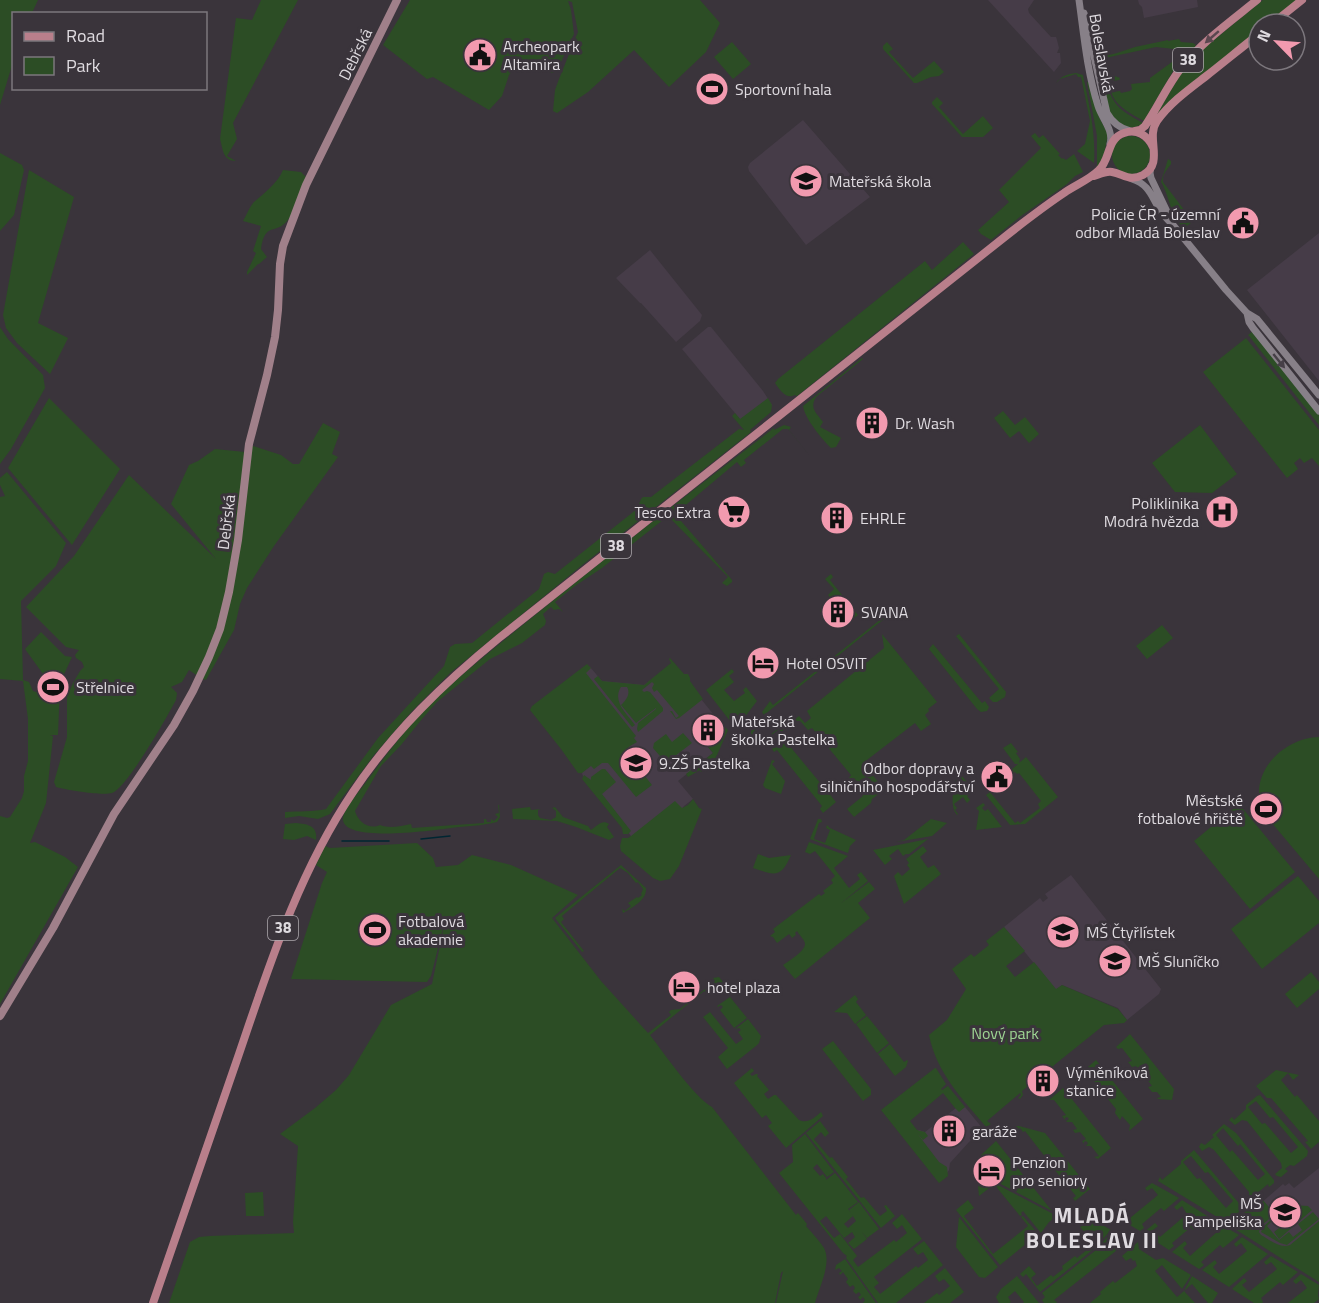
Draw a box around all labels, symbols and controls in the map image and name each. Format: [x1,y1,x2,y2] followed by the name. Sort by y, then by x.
[12,12,207,90] legend
[1083,12,1121,94] street label: Boleslavská
[1247,12,1307,72] north arrow
[66,22,105,49] text: Road
[332,24,378,84] street label: Debřská
[1250,26,1277,46] text: N
[1205,30,1220,43] one-way arrow
[503,34,580,76] place label: Archeopark Altamira
[462,37,498,73] public building icon: Archeopark Altamira
[1173,48,1203,72] road number: 38
[66,52,101,79] text: Park
[694,71,730,107] sports icon: Sportovní hala
[735,77,832,101] place label: Sportovní hala
[788,163,824,199] school or university icon: Mateřská škola
[829,169,931,193] place label: Mateřská škola
[1075,202,1221,244] place label: Policie ČR - územní odbor Mladá Boleslav
[1225,205,1261,241] public building icon: Policie ČR - územní odbor Mladá Boleslav
[1273,353,1286,369] one-way arrow
[854,405,890,441] building icon: Dr. Wash
[895,411,955,435] place label: Dr. Wash
[1104,491,1199,533] place label: Poliklinika Modrá hvězda
[211,493,241,551] street label: Debřská
[716,494,752,530] supermarket icon: Tesco Extra
[1204,494,1240,530] hospital icon: Poliklinika Modrá hvězda
[634,500,711,524] place label: Tesco Extra
[819,500,855,536] building icon: EHRLE
[860,506,906,530] place label: EHRLE
[601,534,631,558] road number: 38
[820,594,856,630] building icon: SVANA
[861,600,909,624] place label: SVANA
[745,645,781,681] hotel icon: Hotel OSVIT
[786,651,867,675] place label: Hotel OSVIT
[35,669,71,705] sports icon: Střelnice
[76,675,134,699] place label: Střelnice
[731,709,835,751] place label: Mateřská školka Pastelka
[690,712,726,748] building icon: Mateřská školka Pastelka
[618,745,654,781] school or university icon: 9.ZŠ Pastelka
[659,751,750,775] place label: 9.ZŠ Pastelka
[820,756,975,798] place label: Odbor dopravy a silničního hospodářství
[979,759,1015,795] public building icon: Odbor dopravy a silničního hospodářství
[1137,788,1243,830] place label: Městské fotbalové hřiště
[1248,791,1284,827] sports icon: Městské fotbalové hřiště
[398,909,464,951] place label: Fotbalová akademie
[357,912,393,948] sports icon: Fotbalová akademie
[1045,914,1081,950] school or university icon: MŠ Čtyřlístek
[268,916,298,940] road number: 38
[1086,920,1175,944] place label: MŠ Čtyřlístek
[1097,943,1133,979] school or university icon: MŠ Sluníčko
[1138,949,1219,973] place label: MŠ Sluníčko
[666,969,702,1005] hotel icon: hotel plaza
[707,975,780,999] place label: hotel plaza
[971,1021,1039,1045] park label: Nový park
[1066,1060,1148,1102] place label: Výměníková stanice
[1025,1063,1061,1099] building icon: Výměníková stanice
[931,1113,967,1149] building icon: garáže
[972,1119,1017,1143] place label: garáže
[1012,1150,1087,1192] place label: Penzion pro seniory
[971,1153,1007,1189] hotel icon: Penzion pro seniory
[1184,1191,1262,1233] place label: MŠ Pampeliška
[1267,1194,1303,1230] school or university icon: MŠ Pampeliška
[1026,1198,1158,1257] district label: MLADÁ BOLESLAV II

